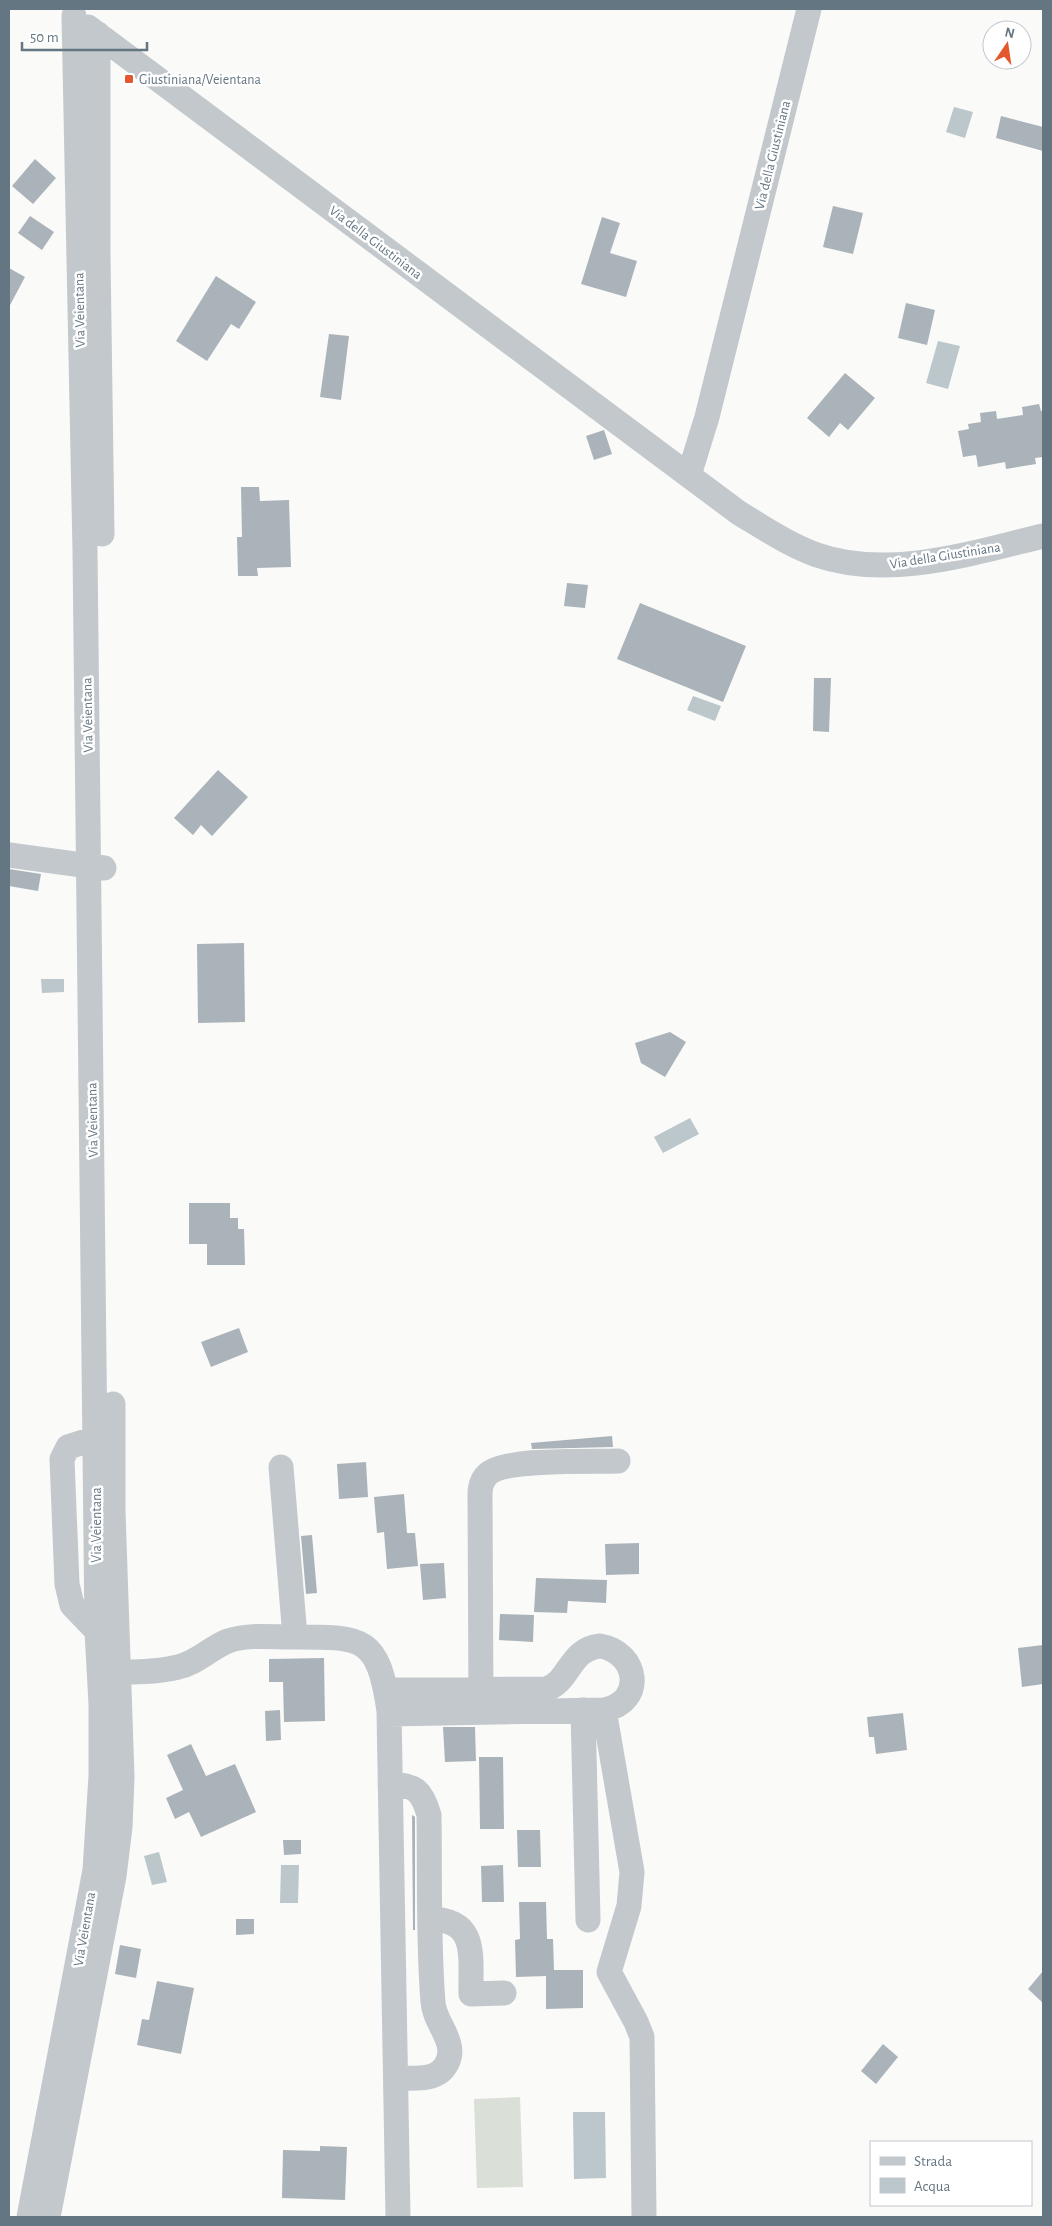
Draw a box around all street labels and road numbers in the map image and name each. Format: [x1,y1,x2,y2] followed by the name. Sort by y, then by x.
[753,99,793,211] street label: Via della Giustiniana
[326,203,425,282] street label: Via della Giustiniana
[72,272,88,348] street label: Via Veientana
[889,540,1002,572] street label: Via della Giustiniana
[80,677,96,753] street label: Via Veientana
[85,1082,101,1158] street label: Via Veientana
[90,1487,104,1563] street label: Via Veientana
[72,1890,99,1967] street label: Via Veientana

